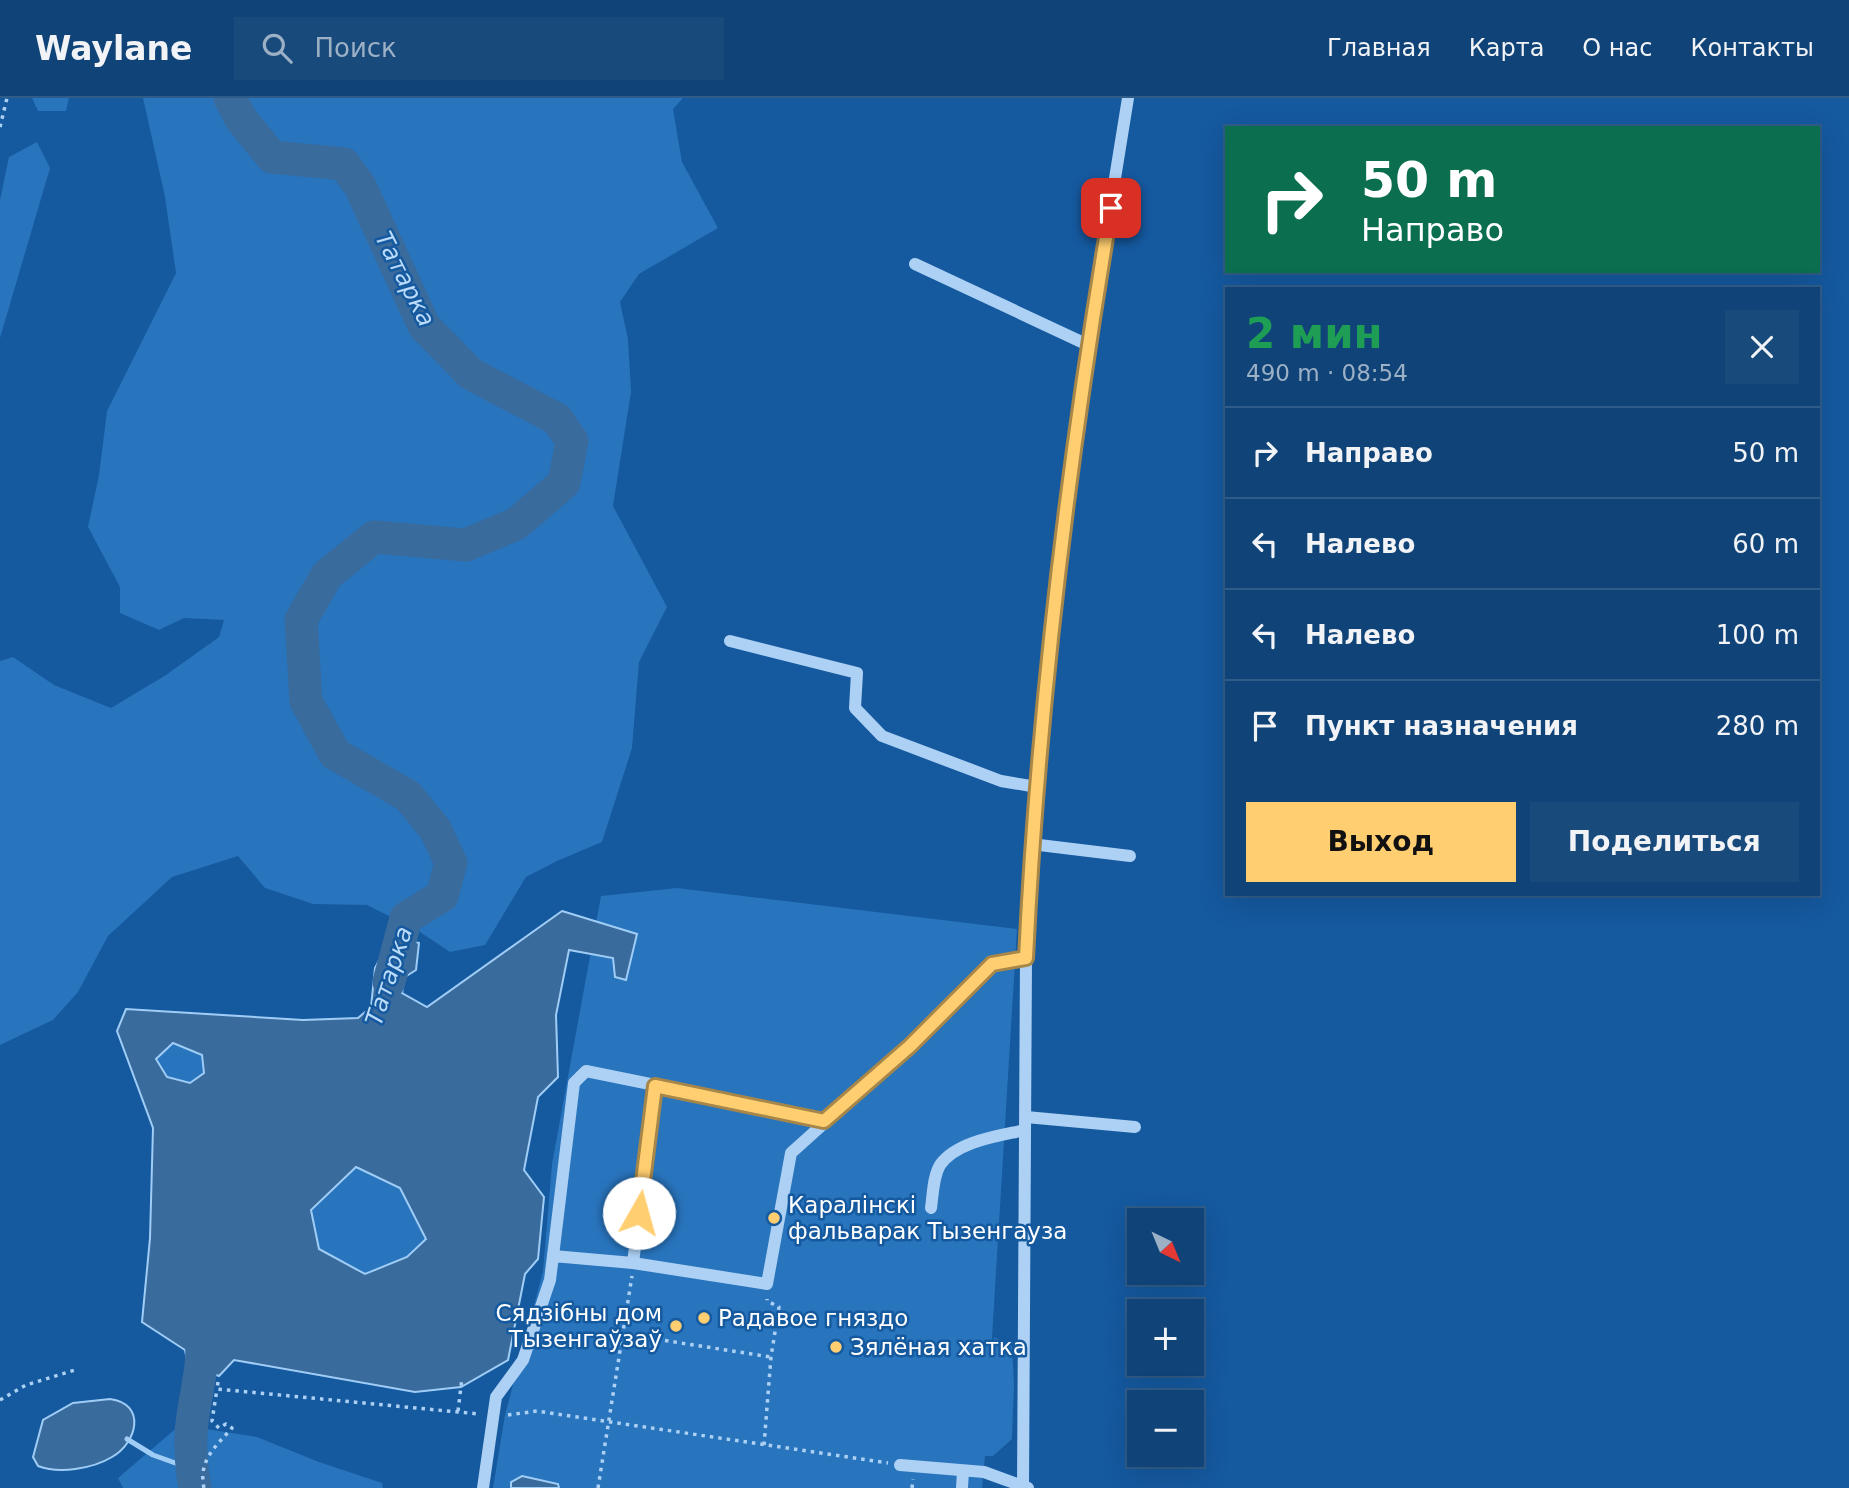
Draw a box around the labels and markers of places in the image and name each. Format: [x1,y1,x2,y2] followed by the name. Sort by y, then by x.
[1081,178,1141,238] pin
[788,1192,1067,1244] place label: Каралінскі фальварак Тызенгауза
[766,1210,782,1226] marker: Каралінскі фальварак Тызенгауза
[496,1300,662,1352] place label: Сядзібны дом Тызенгаўзаў
[718,1305,908,1331] place label: Радавое гняздо
[696,1310,712,1326] marker: Радавое гняздо
[668,1318,684,1334] marker: Сядзібны дом Тызенгаўзаў
[850,1334,1027,1360] place label: Зялёная хатка
[828,1339,844,1355] marker: Зялёная хатка

